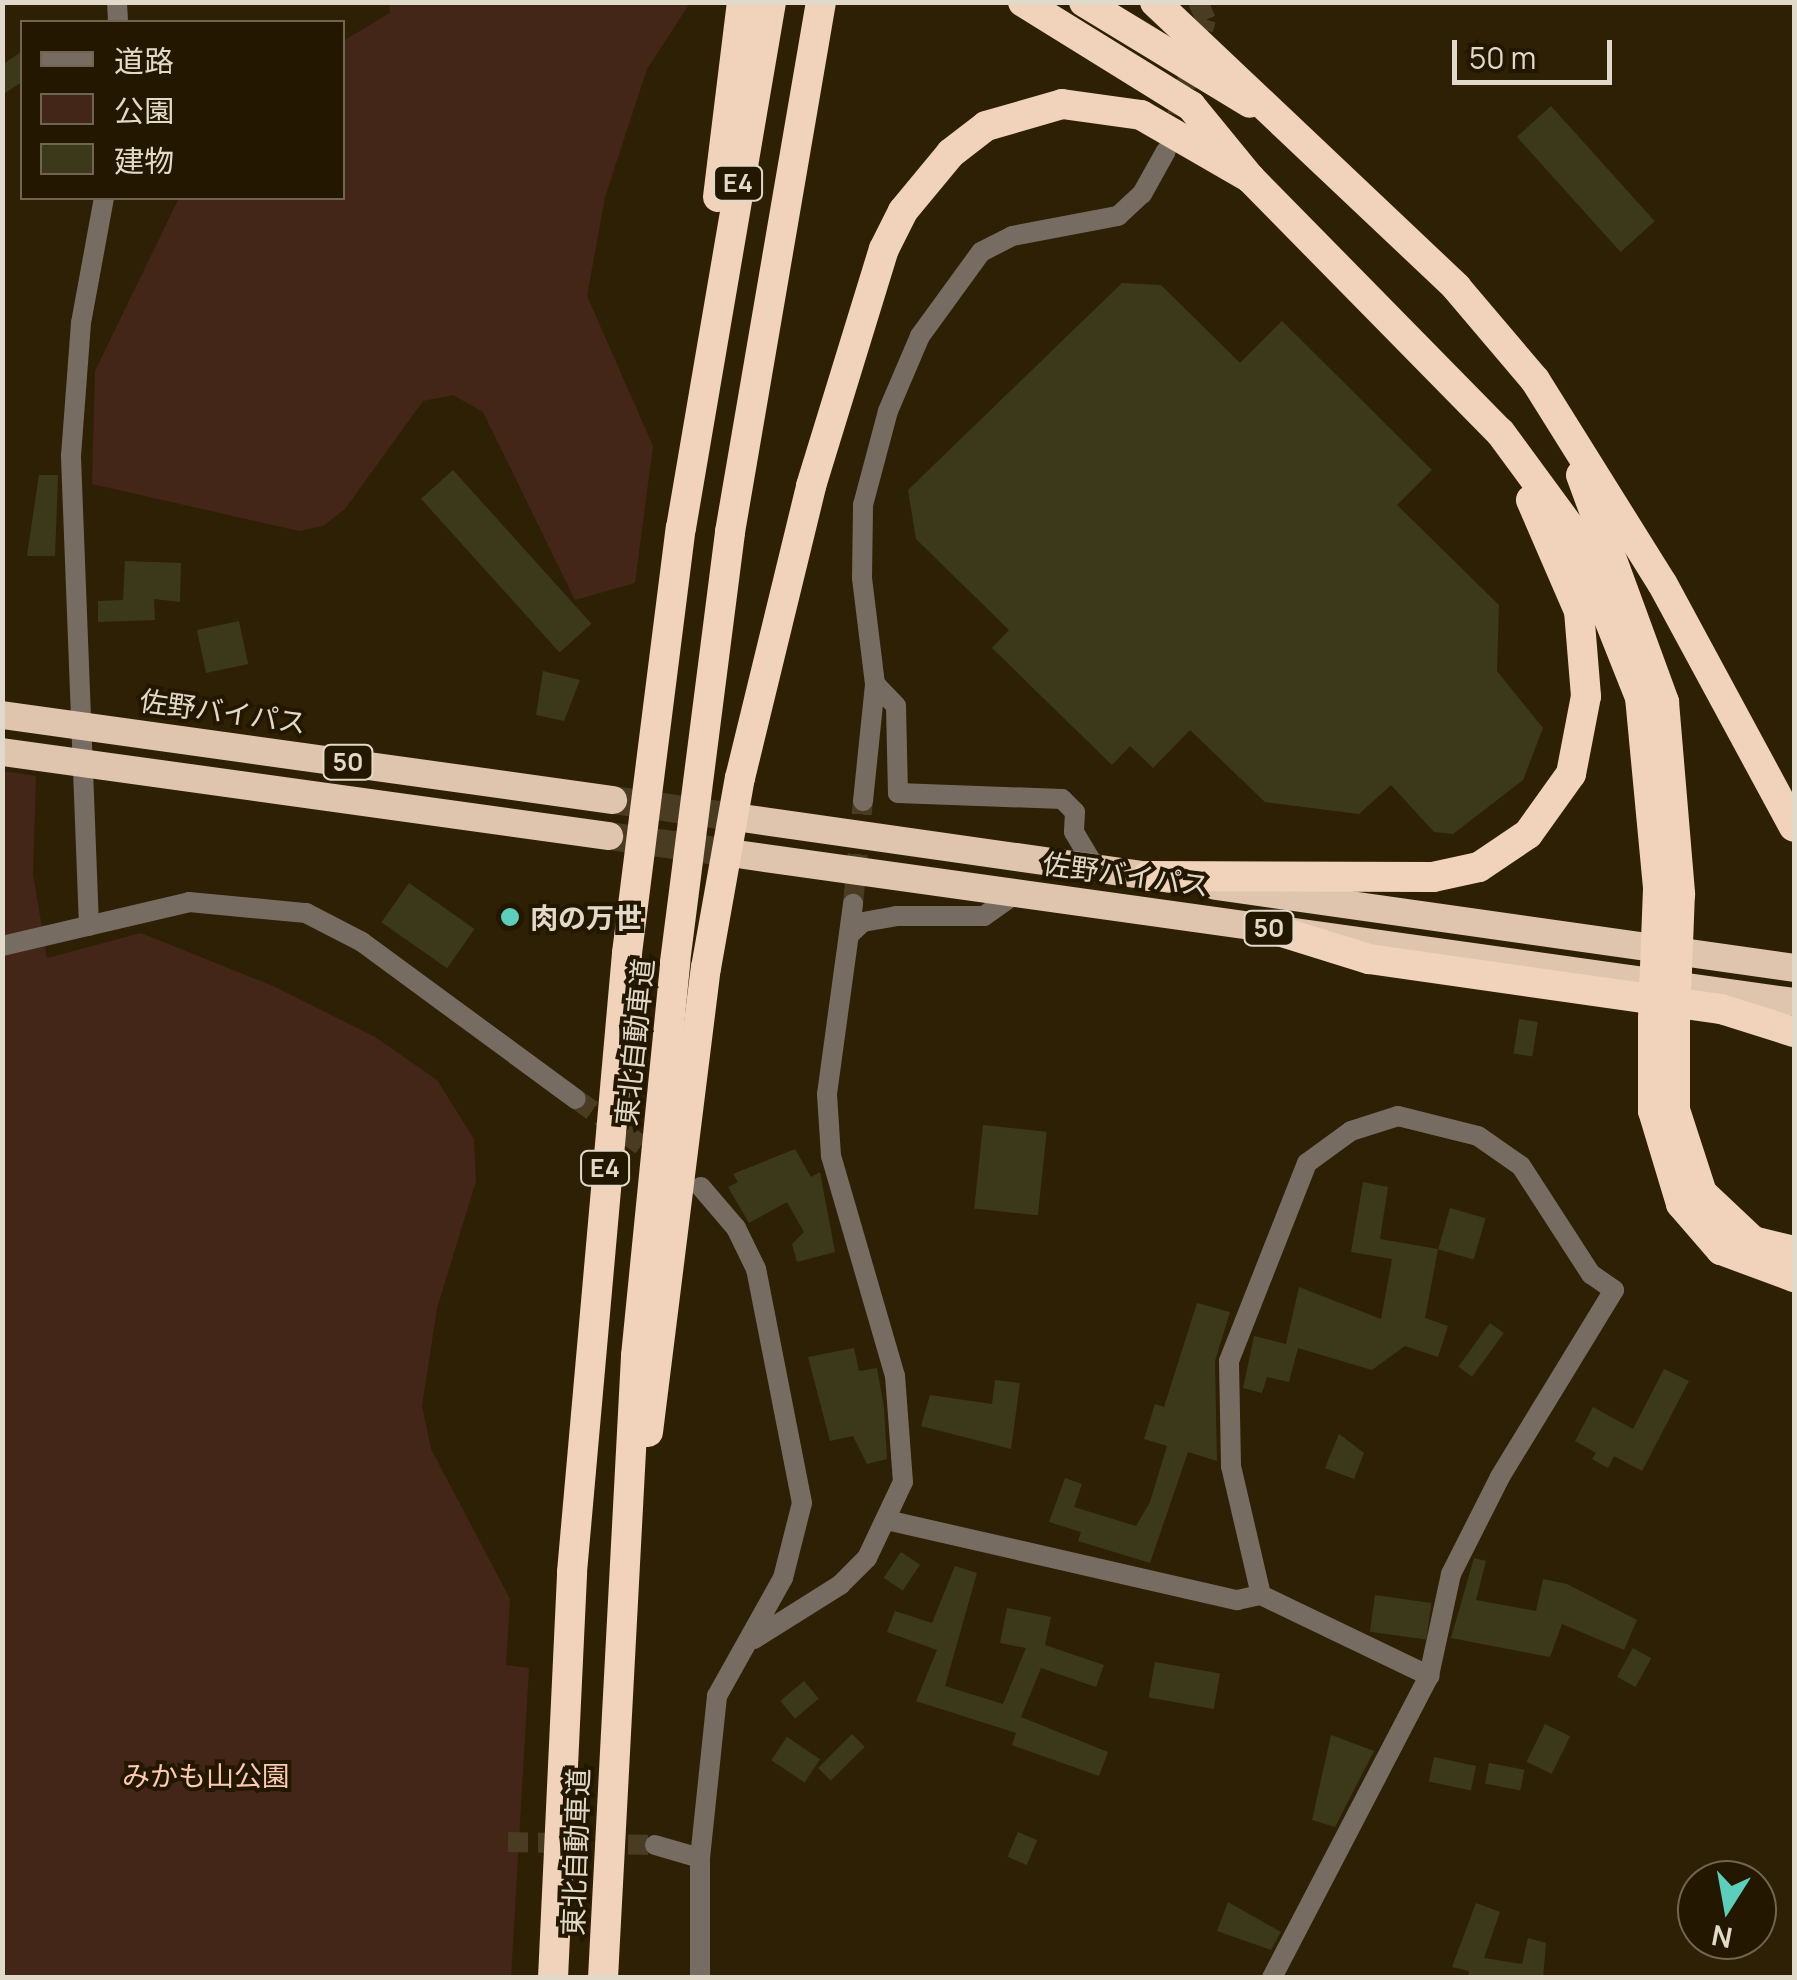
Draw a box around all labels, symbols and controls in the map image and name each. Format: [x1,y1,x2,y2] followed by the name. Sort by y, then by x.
[20,20,345,200] legend
[1457,20,1617,82] scale bar
[1469,37,1536,78] text: 50 m
[114,40,174,81] text: 道路
[114,90,174,131] text: 公園
[114,140,174,181] text: 建物
[713,163,763,203] road number: E4
[137,683,309,739] street label: 佐野バイパス
[320,742,376,782] road number: 50
[1040,846,1212,902] street label: 佐野バイパス
[530,900,642,934] place label: 肉の万世
[499,906,521,928] marker: 肉の万世
[1242,908,1296,948] road number: 50
[609,957,659,1127] street label: 東北自動車道
[580,1148,630,1188] road number: E4
[122,1758,290,1792] park label: みかも山公園
[555,1767,595,1937] street label: 東北自動車道
[1677,1860,1777,1960] north arrow
[1708,1917,1735,1958] text: N

